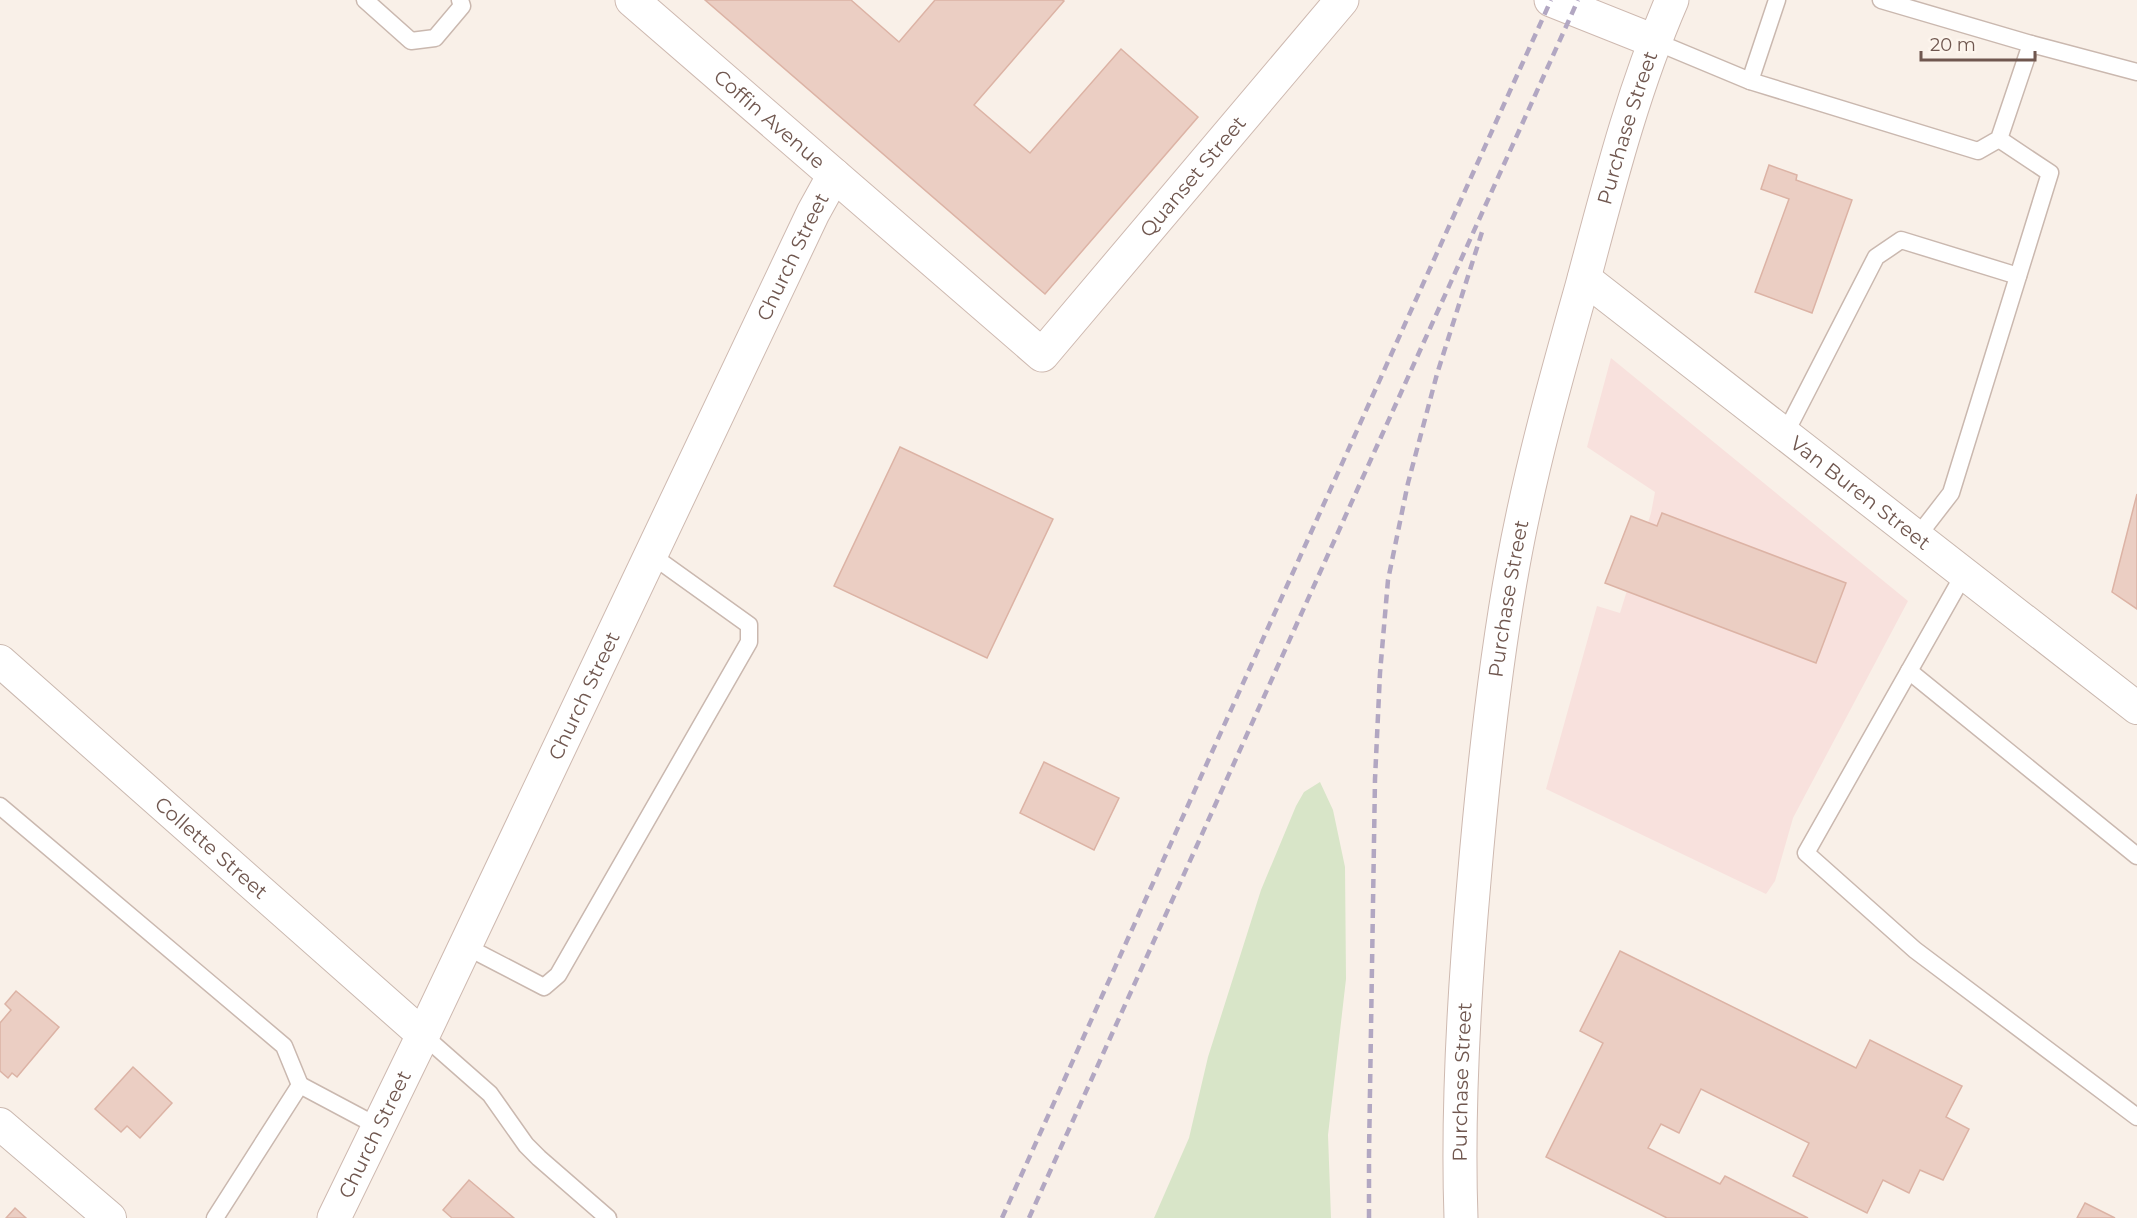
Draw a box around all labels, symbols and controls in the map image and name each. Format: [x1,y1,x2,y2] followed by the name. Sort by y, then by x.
[1921,24,2035,62] scale bar
[1930,34,1976,56] text: 20 m
[1592,48,1663,207] street label: Purchase Street
[709,64,830,174] street label: Coffin Avenue
[1135,111,1251,242] street label: Quanset Street
[752,189,834,325] street label: Church Street
[1785,431,1935,555] street label: Van Buren Street
[1483,518,1534,679] street label: Purchase Street
[543,628,625,764] street label: Church Street
[150,792,273,904] street label: Collette Street
[1448,1002,1477,1162] street label: Purchase Street
[333,1066,416,1202] street label: Church Street

